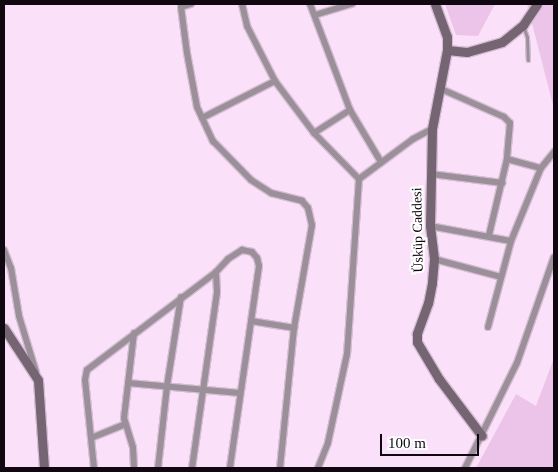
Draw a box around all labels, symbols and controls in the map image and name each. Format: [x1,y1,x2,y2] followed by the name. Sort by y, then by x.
[409,187,427,273] street label: Üsküp Caddesi
[383,424,482,456] scale bar
[388,435,426,451] text: 100 m

